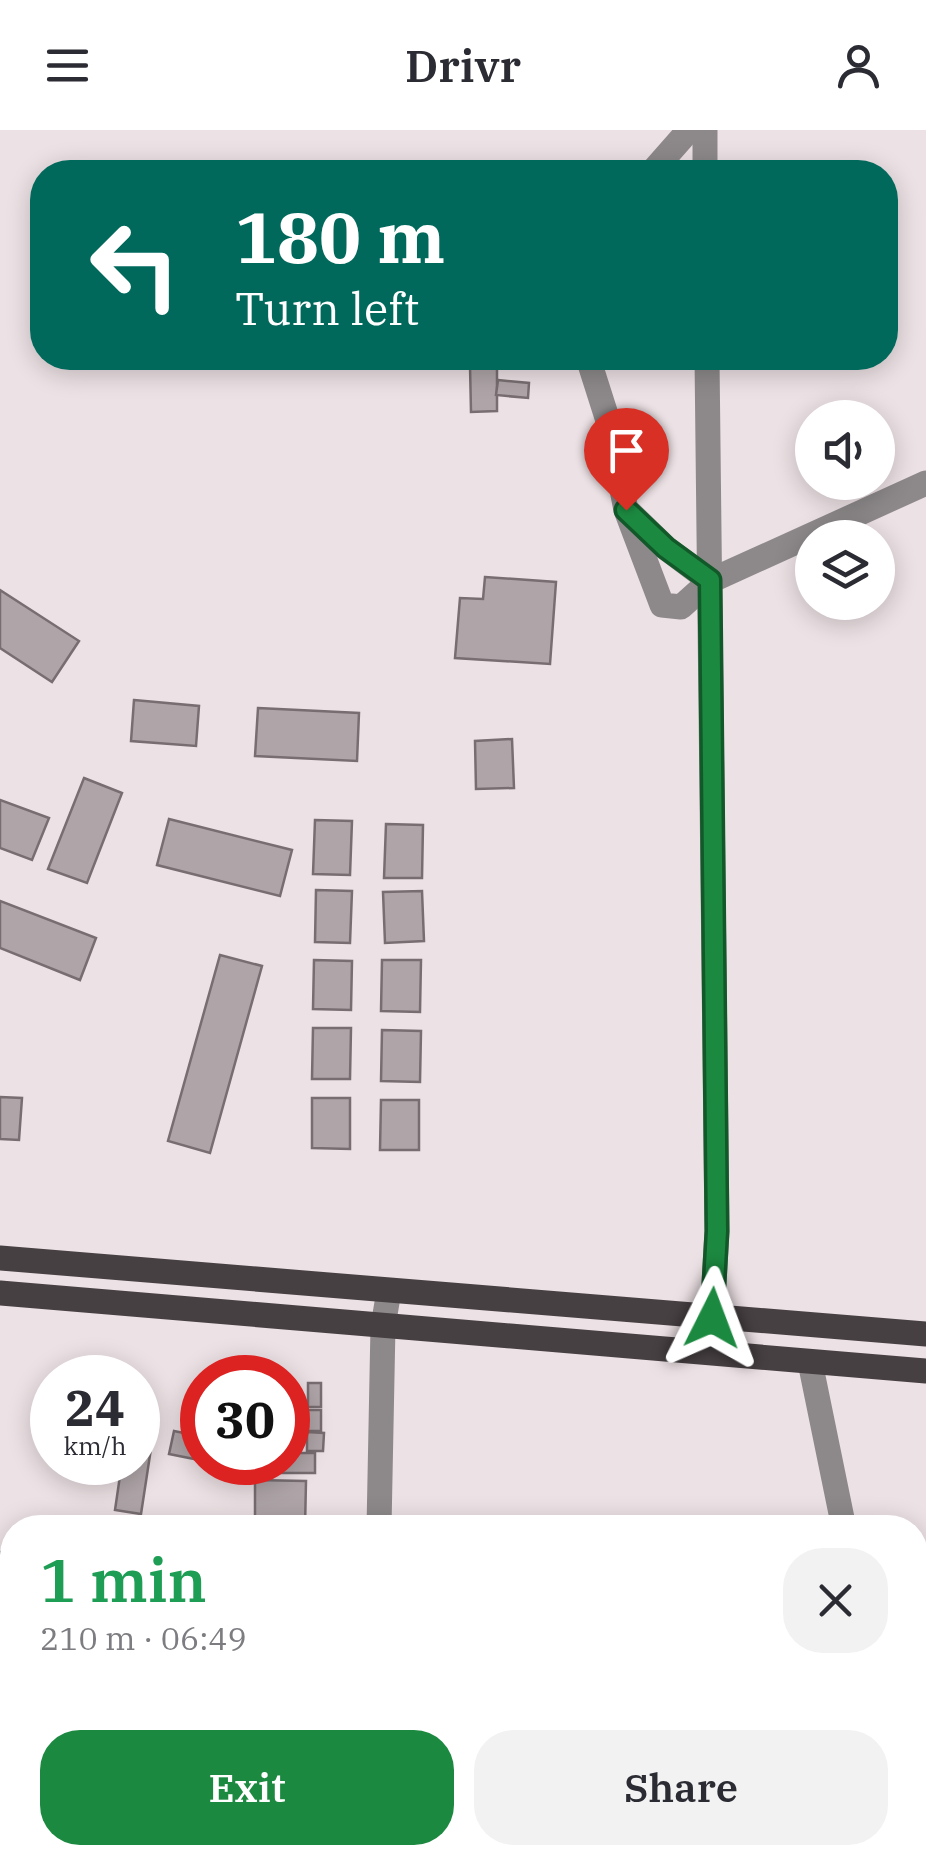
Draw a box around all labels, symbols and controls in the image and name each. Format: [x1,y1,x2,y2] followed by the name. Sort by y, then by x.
[405,36,521,94] text: Drivr
[40,38,95,93] icon: menu
[831,38,886,93] icon: person
[235,191,445,282] text: 180 m
[70,200,200,330] icon: left
[235,279,419,337] text: Turn left
[795,400,895,620] map controls
[795,400,895,500] button: sound
[584,408,669,511] pin
[599,423,654,478] icon: arrive
[795,520,895,620] button: layers
[660,1266,764,1370] position arrow
[180,1355,310,1485] speed limit sign: 30
[65,1375,125,1440] text: 24
[63,1429,127,1462] text: km/h
[40,1540,207,1619] text: 1 min
[783,1548,888,1653] button: close
[40,1617,247,1659] text: 210 m · 06:49
[40,1730,454,1845] button: Exit
[474,1730,888,1845] button: Share

